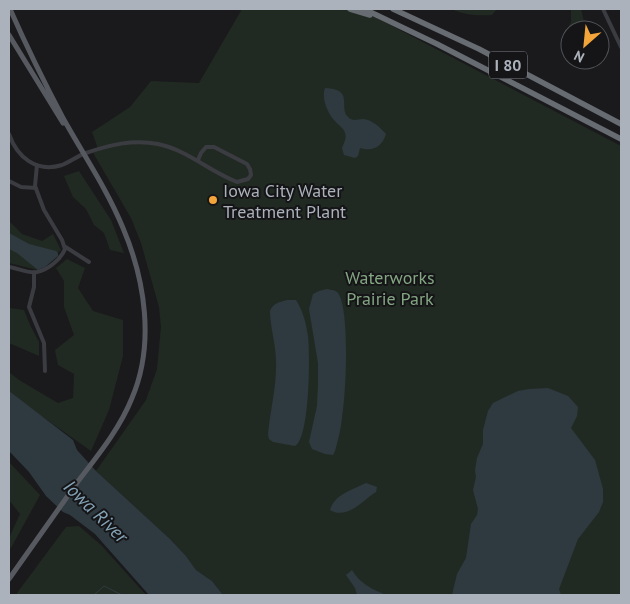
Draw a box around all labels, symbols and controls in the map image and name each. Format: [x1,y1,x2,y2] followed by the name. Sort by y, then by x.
[560,20,610,70] north arrow
[571,46,587,67] text: N
[489,52,527,78] road number: I 80
[223,179,346,223] place label: Iowa City Water Treatment Plant
[207,194,219,206] marker: Iowa City Water Treatment Plant
[345,266,435,310] park label: Waterworks Prairie Park
[59,474,135,549] water label: Iowa River

